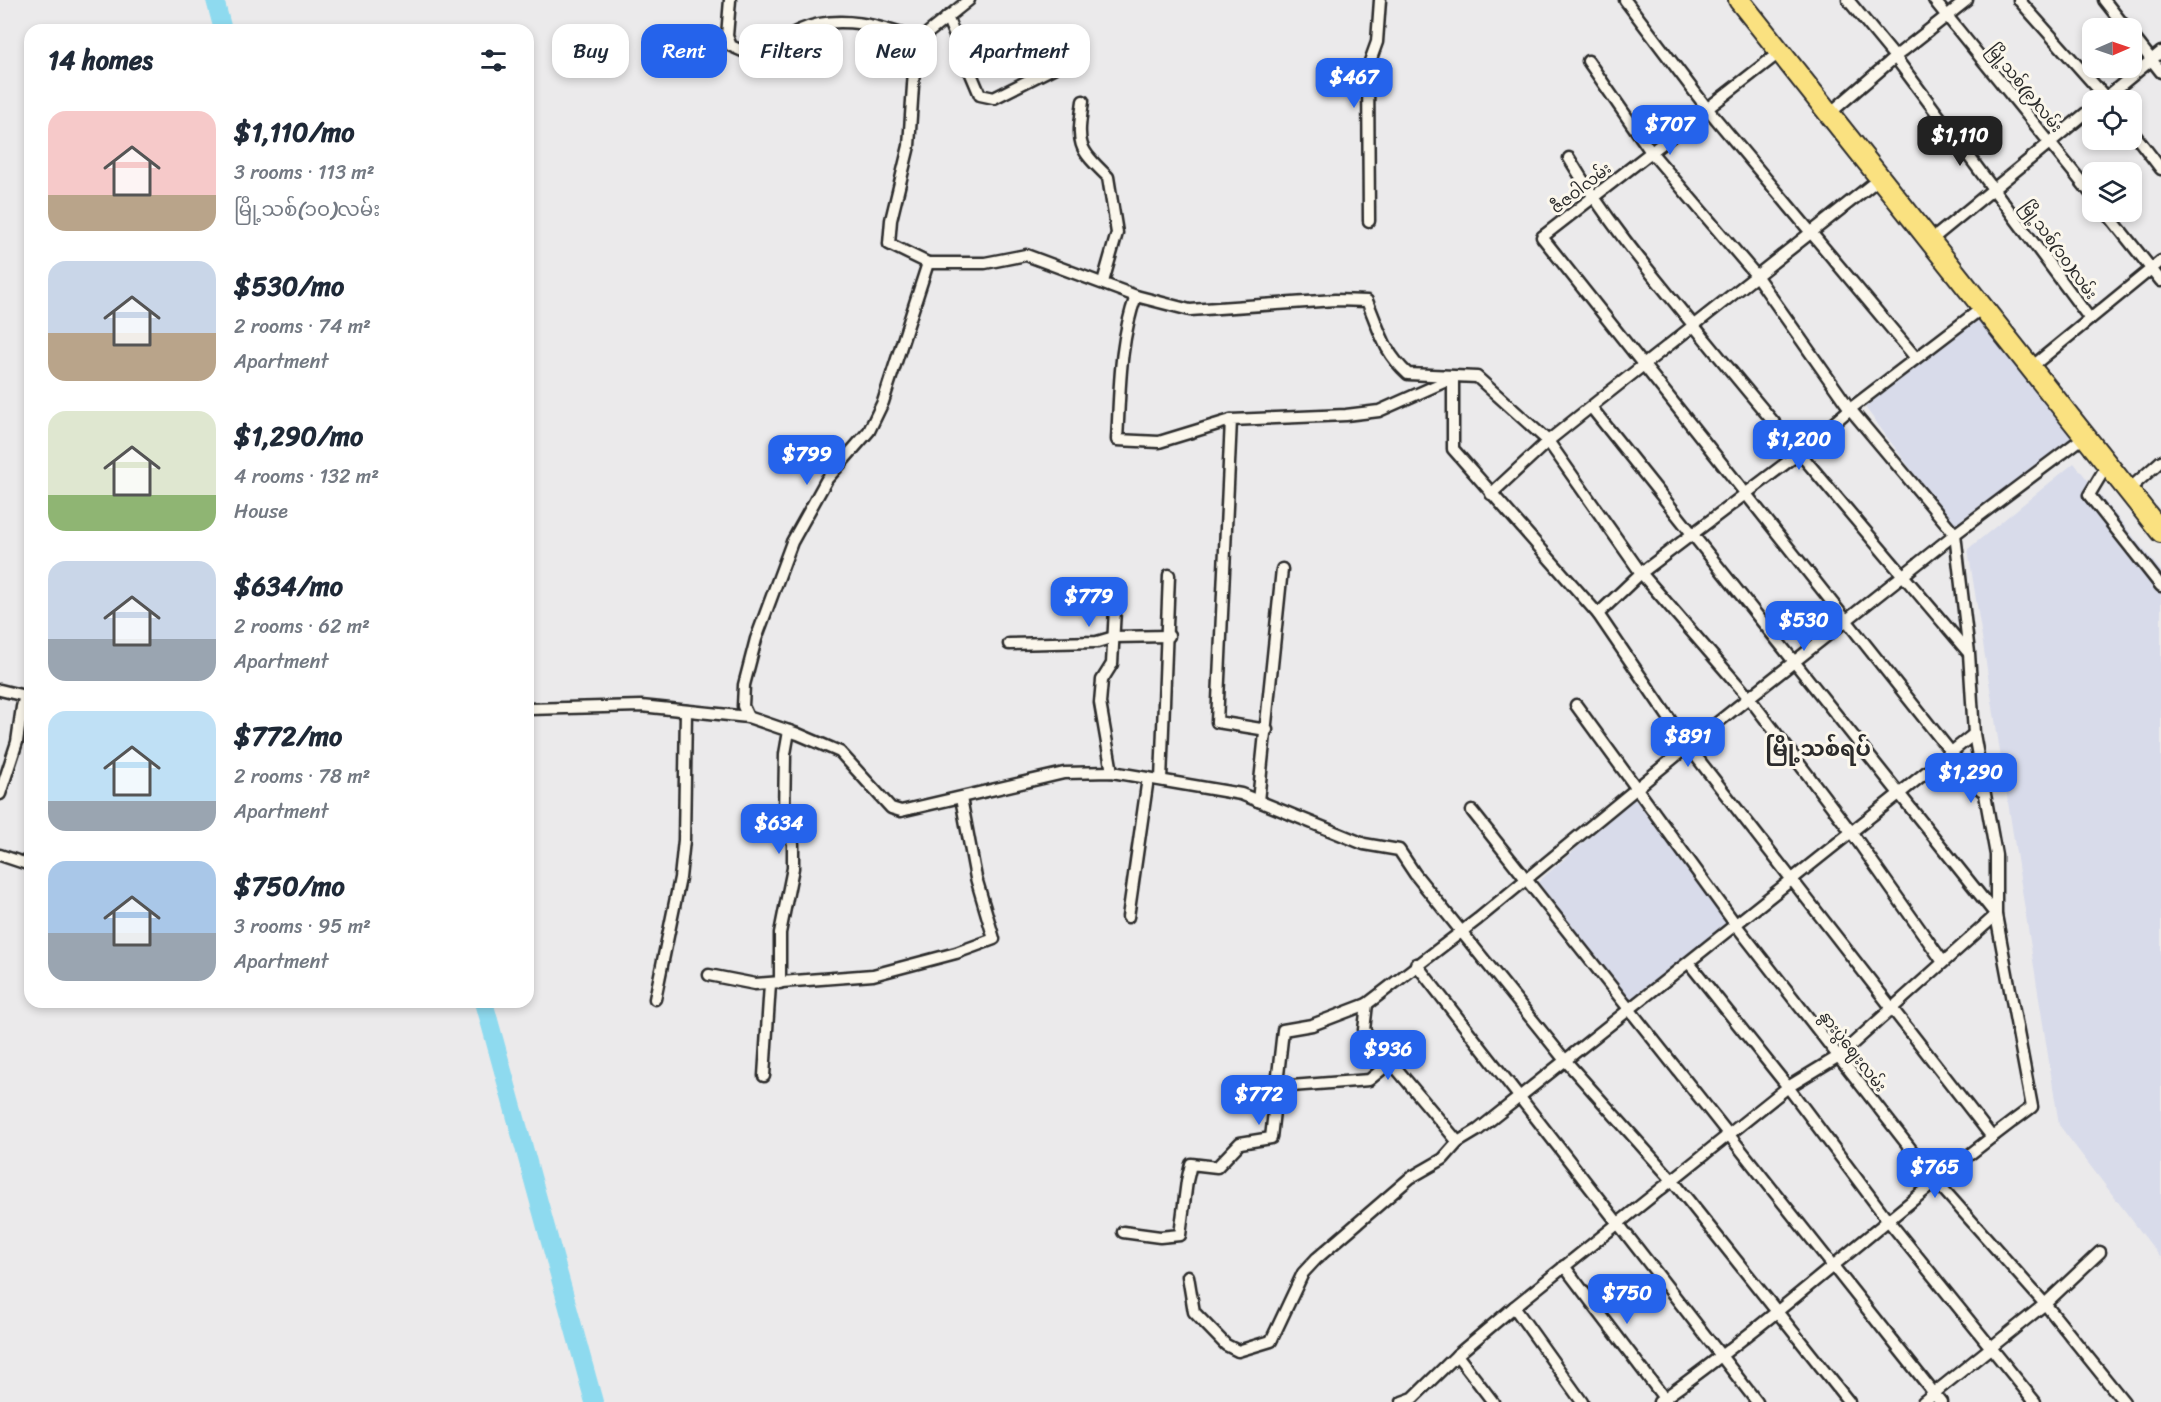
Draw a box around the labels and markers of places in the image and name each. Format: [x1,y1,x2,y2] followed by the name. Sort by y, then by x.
[1318,58,1390,109] pin: $467
[1634,105,1706,156] pin: $707
[1911,116,2009,167] pin: $1,110
[1750,420,1848,471] pin: $1,200
[771,435,843,486] pin: $799
[1053,577,1125,628] pin: $779
[1768,601,1840,652] pin: $530
[1652,717,1724,768] pin: $891
[1922,753,2020,804] pin: $1,290
[743,804,815,855] pin: $634
[1352,1030,1424,1081] pin: $936
[1223,1075,1295,1126] pin: $772
[1899,1148,1971,1199] pin: $765
[1591,1274,1663,1325] pin: $750

